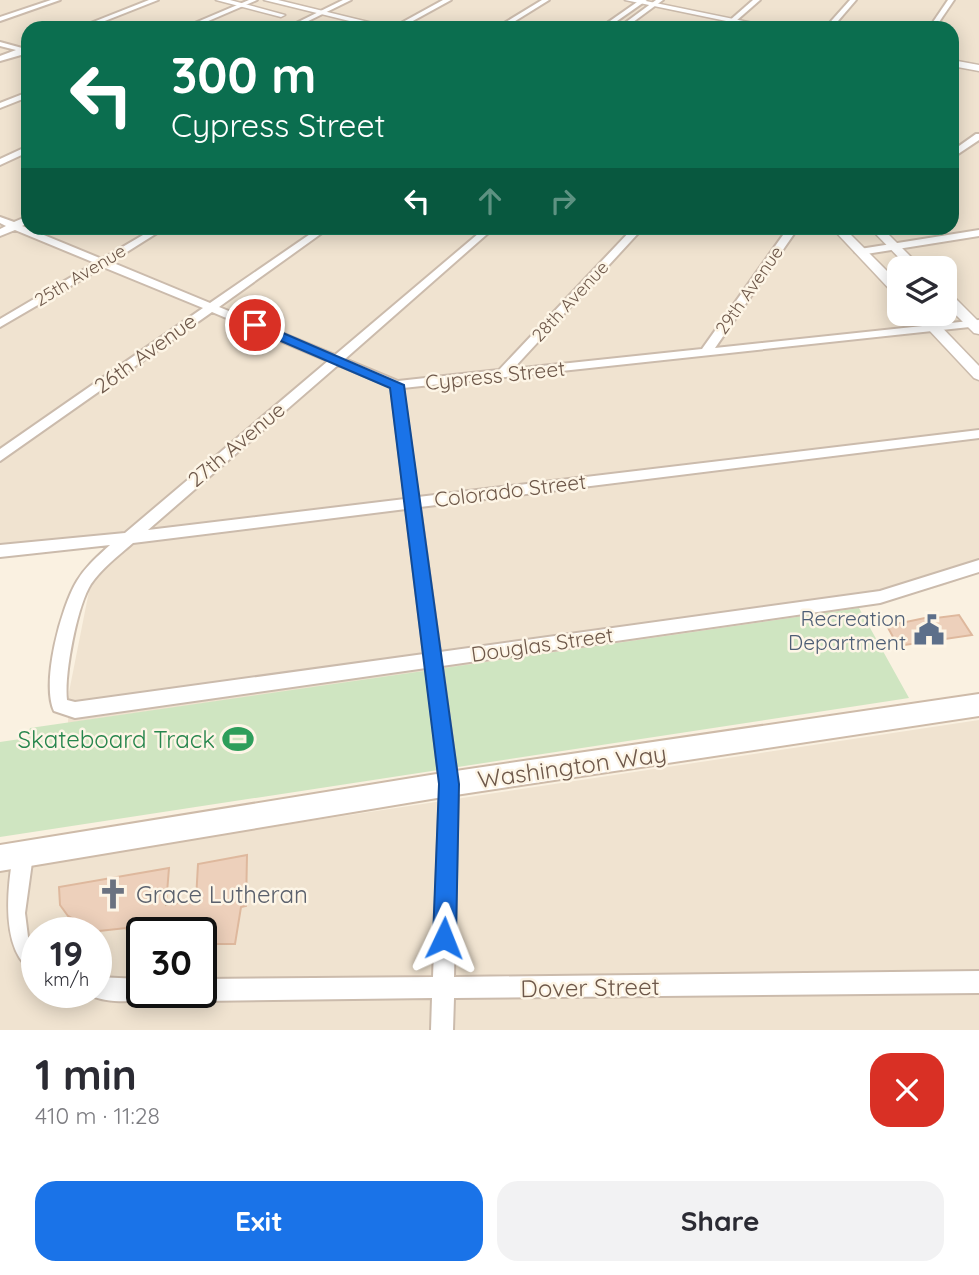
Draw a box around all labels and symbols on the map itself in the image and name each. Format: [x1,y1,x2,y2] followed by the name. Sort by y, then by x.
[30,239,130,311] street label: 25th Avenue
[710,241,788,339] street label: 29th Avenue
[527,256,613,346] street label: 28th Avenue
[225,295,285,355] pin
[89,307,201,399] street label: 26th Avenue
[424,355,566,395] street label: Cypress Street
[182,396,290,492] street label: 27th Avenue
[433,468,587,512] street label: Colorado Street
[788,605,906,655] place label: Recreation Department
[912,613,946,647] public building icon: Recreation Department
[469,621,615,667] street label: Douglas Street
[221,722,255,756] sports icon: Skateboard Track
[17,724,215,754] place label: Skateboard Track
[476,738,668,794] street label: Washington Way
[96,877,130,911] church icon: Grace Lutheran
[136,879,308,909] place label: Grace Lutheran
[407,901,481,975] position arrow
[126,917,217,1008] speed limit sign: 30
[520,971,660,1003] street label: Dover Street

